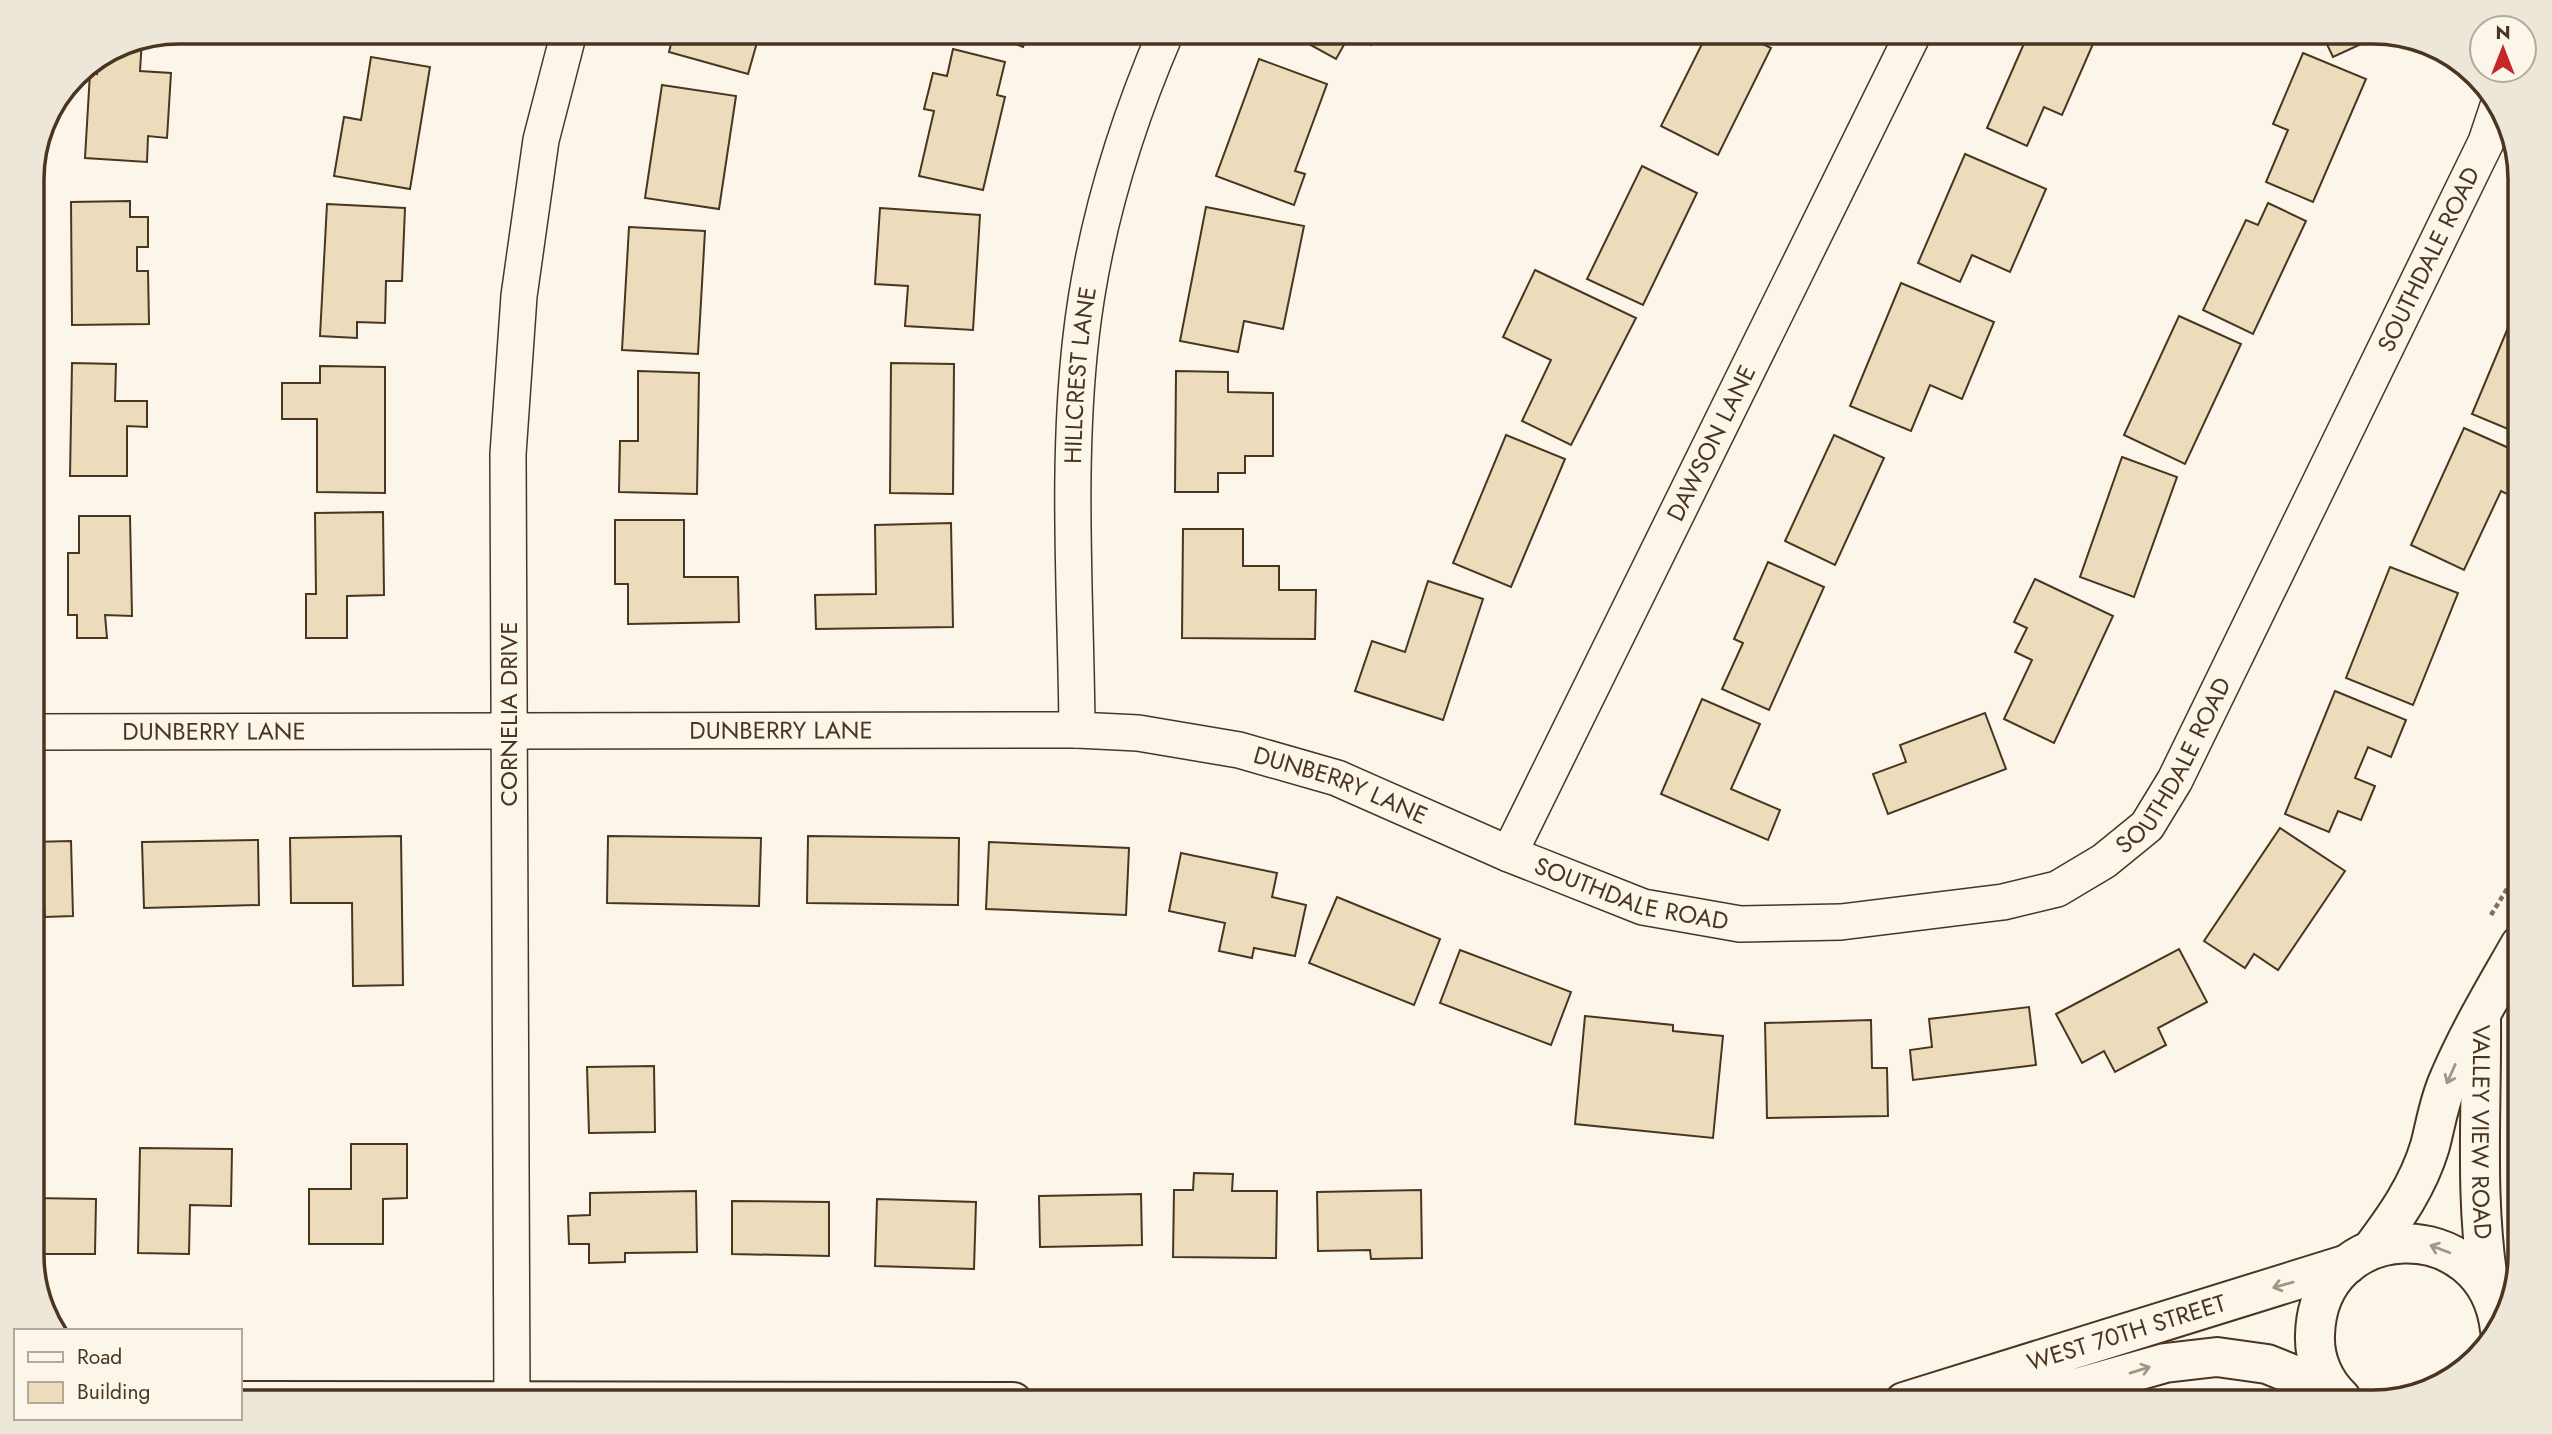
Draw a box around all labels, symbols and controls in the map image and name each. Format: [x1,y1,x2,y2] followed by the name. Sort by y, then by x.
[2468,14,2538,84] north arrow
[2495,19,2511,46] text: N
[2368,161,2488,358] street label: SOUTHDALE ROAD
[1055,284,1105,464] street label: HILLCREST LANE
[1658,359,1764,527] street label: DAWSON LANE
[491,621,526,807] street label: CORNELIA DRIVE
[2108,671,2239,862] street label: SOUTHDALE ROAD
[689,712,873,748] street label: DUNBERRY LANE
[122,713,306,749] street label: DUNBERRY LANE
[1250,737,1433,833] street label: DUNBERRY LANE
[1529,848,1731,939] street label: SOUTHDALE ROAD
[2463,1025,2501,1240] street label: VALLEY VIEW ROAD
[2444,1063,2457,1084] one-way arrow
[2430,1242,2452,1255] one-way arrow
[2272,1279,2295,1292] one-way arrow
[2023,1285,2230,1380] street label: WEST 70TH STREET
[14,1329,242,1420] legend
[77,1342,122,1372] text: Road
[2129,1363,2151,1376] one-way arrow
[77,1377,150,1407] text: Building

